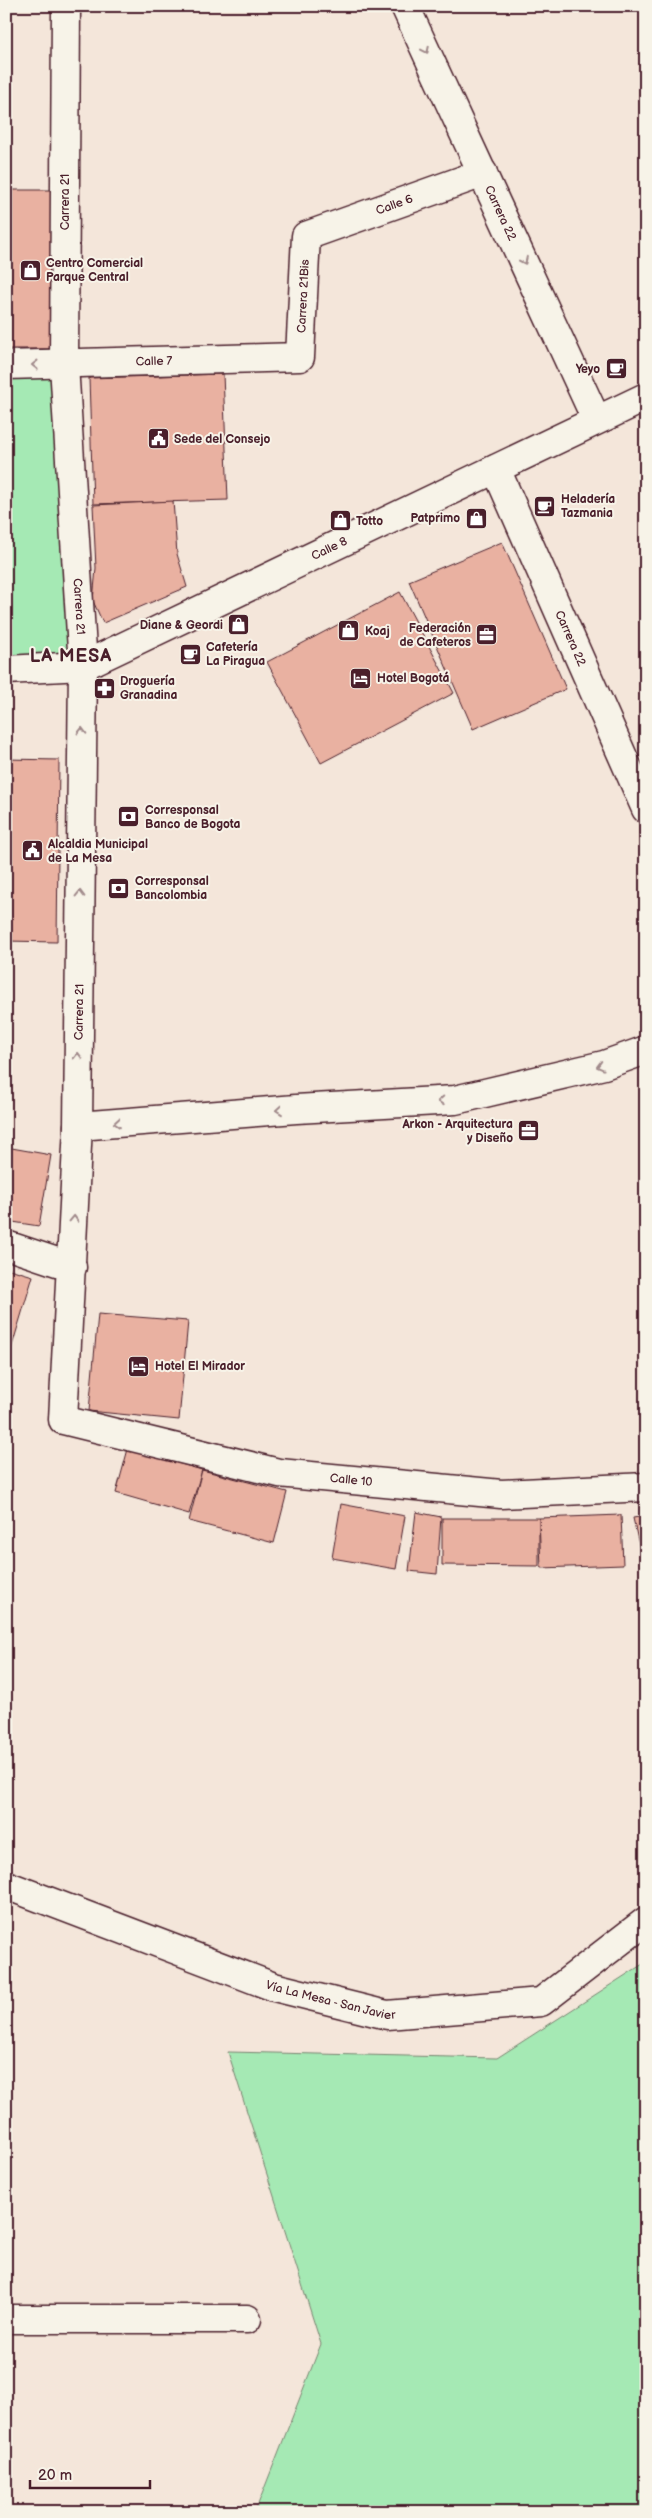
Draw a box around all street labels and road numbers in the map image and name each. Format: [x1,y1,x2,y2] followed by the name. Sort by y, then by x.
[58,174,73,230] street label: Carrera 21
[481,183,519,243] street label: Carrera 22
[374,192,415,219] street label: Calle 6
[294,259,313,333] street label: Carrera 21Bis
[135,353,173,369] street label: Calle 7
[309,534,350,564] street label: Calle 8
[69,578,88,635] street label: Carrera 21
[551,608,589,669] street label: Carrera 22
[72,984,87,1040] street label: Carrera 21
[329,1471,373,1490] street label: Calle 10
[263,1977,397,2023] street label: Vía La Mesa - San Javier

